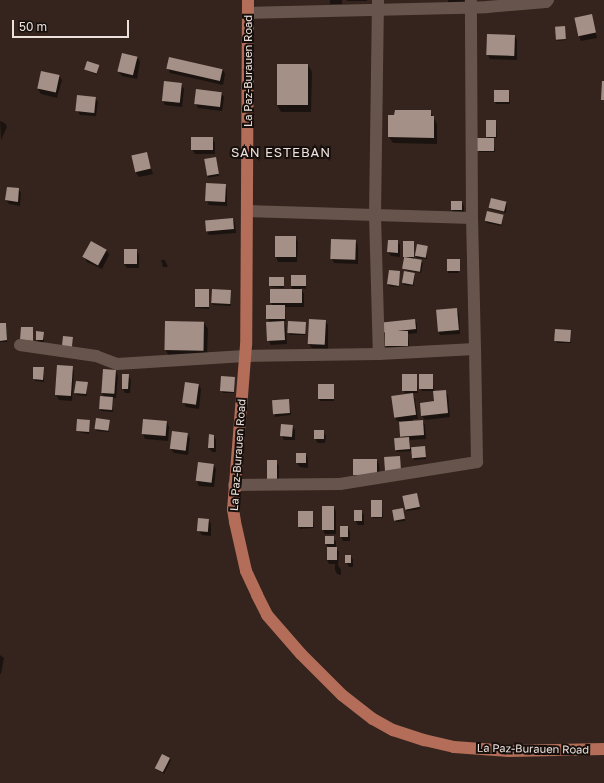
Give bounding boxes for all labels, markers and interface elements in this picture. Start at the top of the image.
scale bar [14,12,131,38]
street label: La Paz-Burauen Road [241,15,255,127]
text: 50 m [19,19,47,34]
district label: SAN ESTEBAN [231,144,331,160]
street label: La Paz-Burauen Road [228,399,248,511]
street label: La Paz-Burauen Road [477,741,589,757]

